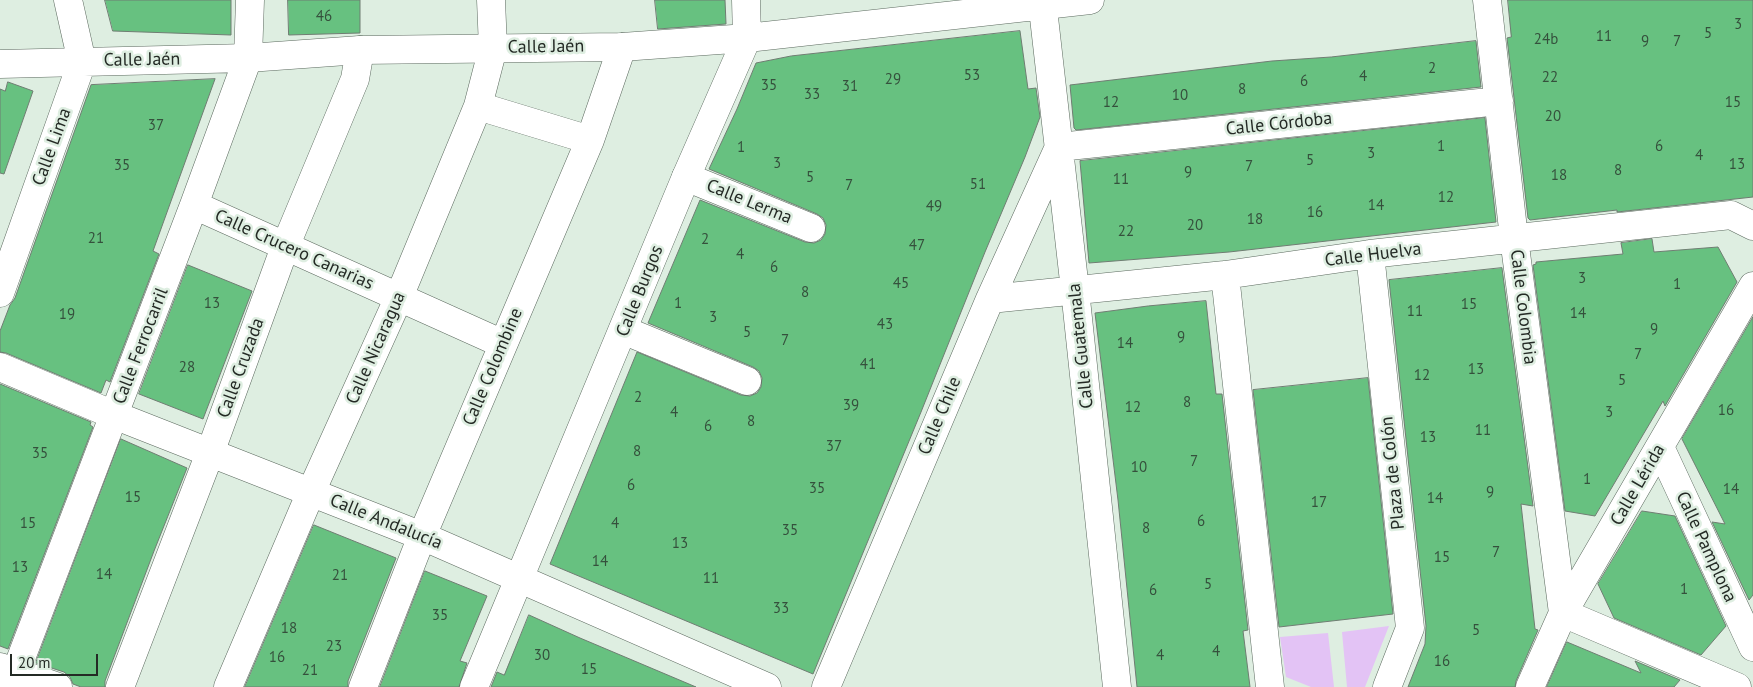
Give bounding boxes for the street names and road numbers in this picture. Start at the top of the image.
street label: Calle Jaén [508,36,584,58]
street label: Calle Jaén [104,49,180,71]
street label: Calle Lima [28,105,76,189]
street label: Calle Córdoba [1225,108,1333,140]
street label: Calle Lerma [703,175,795,229]
street label: Calle Crucero Canarias [211,205,377,295]
street label: Calle Huelva [1323,238,1423,272]
street label: Calle Burgos [612,242,668,340]
street label: Calle Colombia [1505,248,1541,366]
street label: Calle Guatemala [1064,282,1098,410]
street label: Calle Ferrocarril [109,285,173,407]
street label: Calle Nicaragua [342,288,410,408]
street label: Calle Colombine [458,305,528,429]
street label: Calle Cruzada [213,315,269,421]
street label: Calle Chile [914,374,966,458]
street label: Plaza de Colón [1376,415,1410,531]
street label: Calle Lérida [1606,440,1670,530]
street label: Calle Pamplona [1671,488,1741,606]
street label: Calle Andalucía [327,490,445,554]

